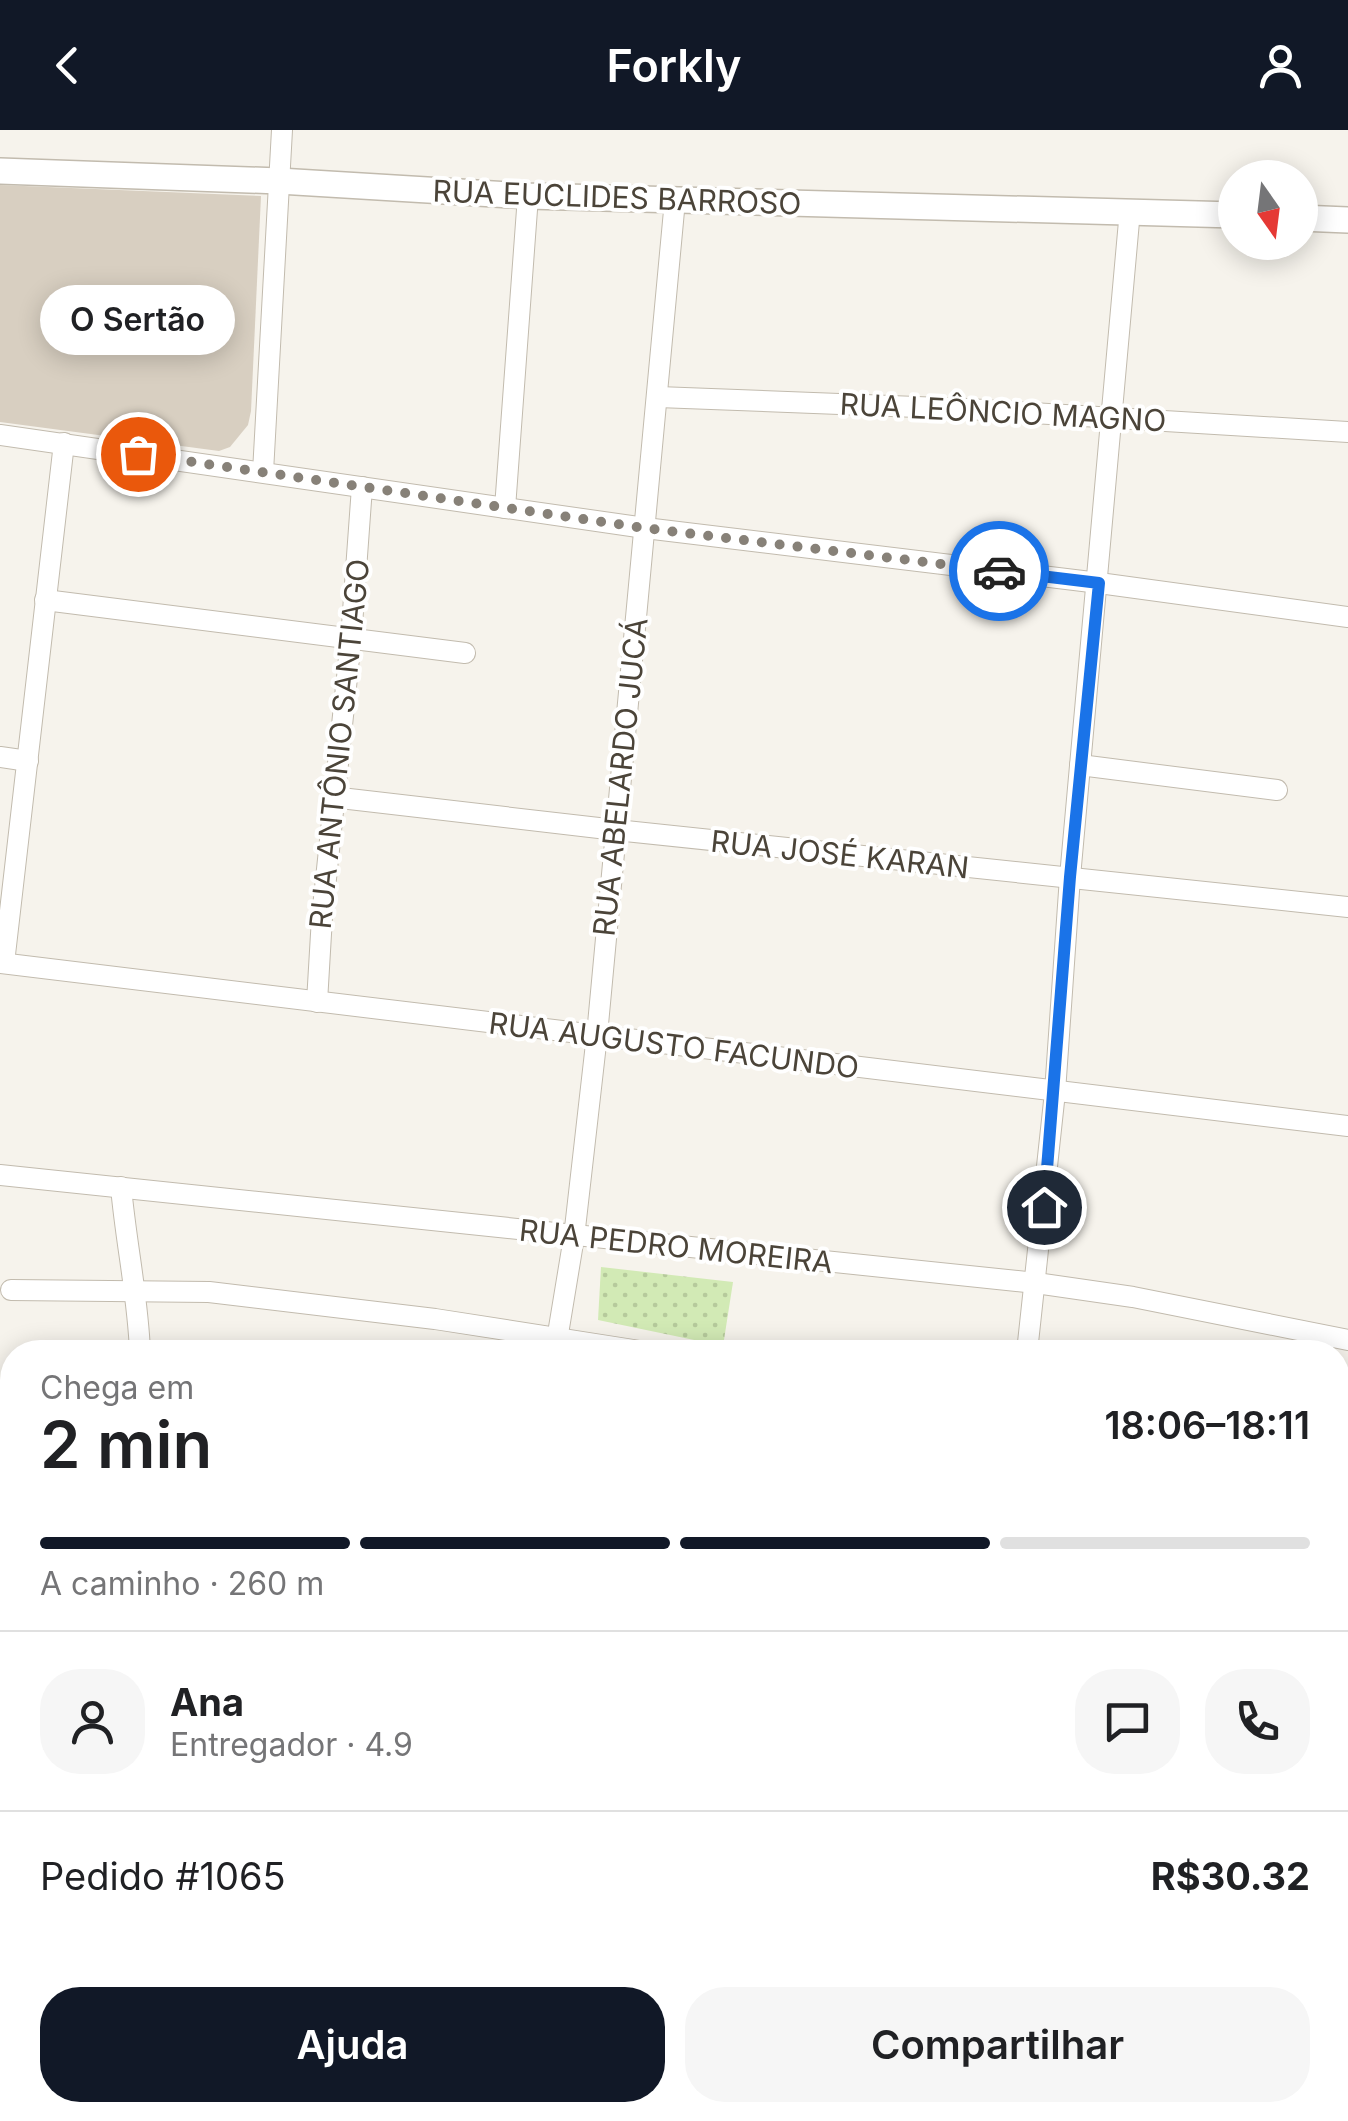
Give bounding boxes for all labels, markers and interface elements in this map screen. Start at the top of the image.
icon: back [40,38,95,93]
text: Forkly [606,38,742,93]
icon: person [1253,38,1308,93]
north arrow [1218,160,1318,260]
map controls [1218,160,1318,260]
street label: RUA EUCLIDES BARROSO [432,173,802,221]
callout: O Sertão [41,284,236,354]
text: O Sertão [70,300,205,339]
street label: RUA LEÔNCIO MAGNO [839,385,1167,439]
pin [96,412,181,497]
icon: bag [111,427,166,482]
courier [949,521,1049,621]
icon: car [972,544,1027,599]
street label: RUA ANTÔNIO SANTIAGO [302,557,376,931]
street label: RUA ABELARDO JUCÁ [585,616,655,938]
street label: RUA JOSÉ KARAN [709,823,971,885]
street label: RUA AUGUSTO FACUNDO [487,1004,861,1086]
pin [1002,1165,1087,1250]
icon: home [1017,1180,1072,1235]
street label: RUA PEDRO MOREIRA [517,1212,835,1280]
text: Chega em [40,1368,194,1407]
text: 18:06–18:11 [1104,1402,1310,1448]
text: 2 min [40,1405,212,1484]
text: A caminho · 260 m [40,1564,324,1603]
button: person [40,1669,145,1774]
button: chat [1075,1669,1180,1774]
button: phone [1205,1669,1310,1774]
text: Ana [170,1679,244,1725]
text: Entregador · 4.9 [170,1725,413,1764]
text: Pedido #1065 [40,1853,286,1899]
text: R$30.32 [1151,1853,1310,1899]
button: Ajuda [40,1987,665,2102]
button: Compartilhar [685,1987,1310,2102]

